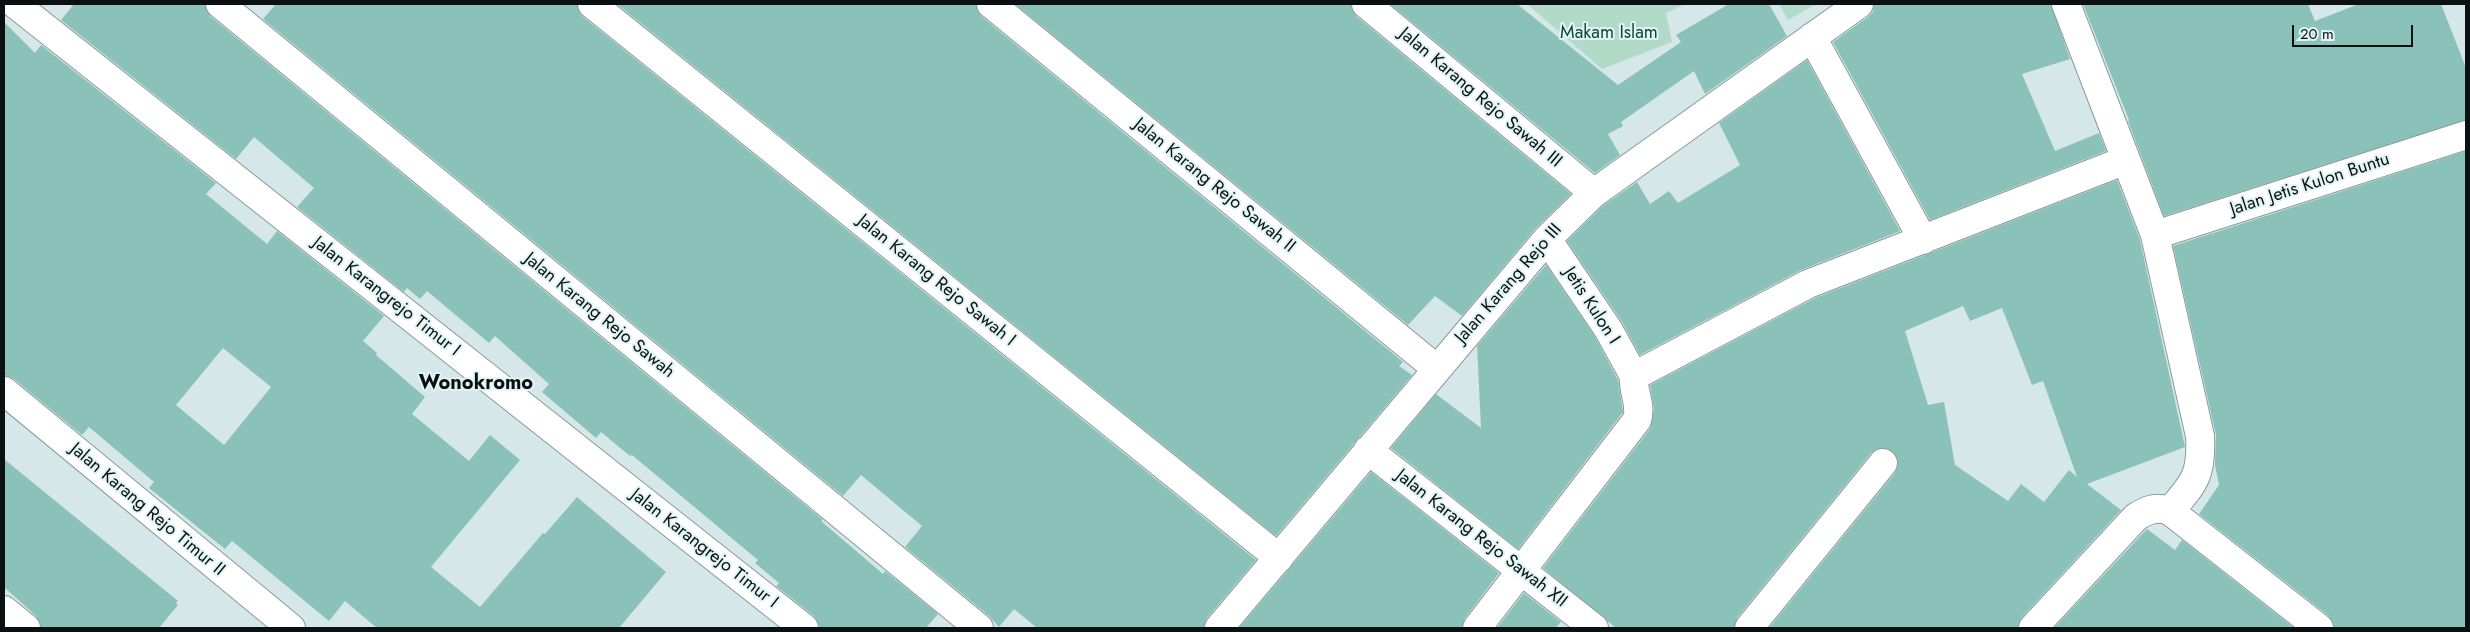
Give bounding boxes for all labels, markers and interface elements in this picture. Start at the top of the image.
scale bar [2295,15,2416,47]
park label: Makam Islam [1560,23,1658,45]
text: 20 m [2300,23,2334,45]
street label: Jalan Karang Rejo Sawah III [1394,24,1566,172]
street label: Jalan Karang Rejo Sawah II [1129,114,1299,258]
street label: Jalan Jetis Kulon Buntu [2227,149,2393,221]
street label: Jalan Karang Rejo Sawah I [853,211,1019,351]
street label: Jalan Karang Rejo III [1451,220,1567,348]
street label: Jalan Karangrejo Timur I [308,233,464,361]
street label: Jalan Karang Rejo Sawah [519,249,679,383]
street label: Jetis Kulon I [1558,263,1624,349]
district label: Wonokromo [419,372,533,396]
street label: Jalan Karang Rejo Timur II [65,439,229,581]
street label: Jalan Karang Rejo Sawah XII [1391,465,1571,613]
street label: Jalan Karangrejo Timur I [626,485,782,613]

